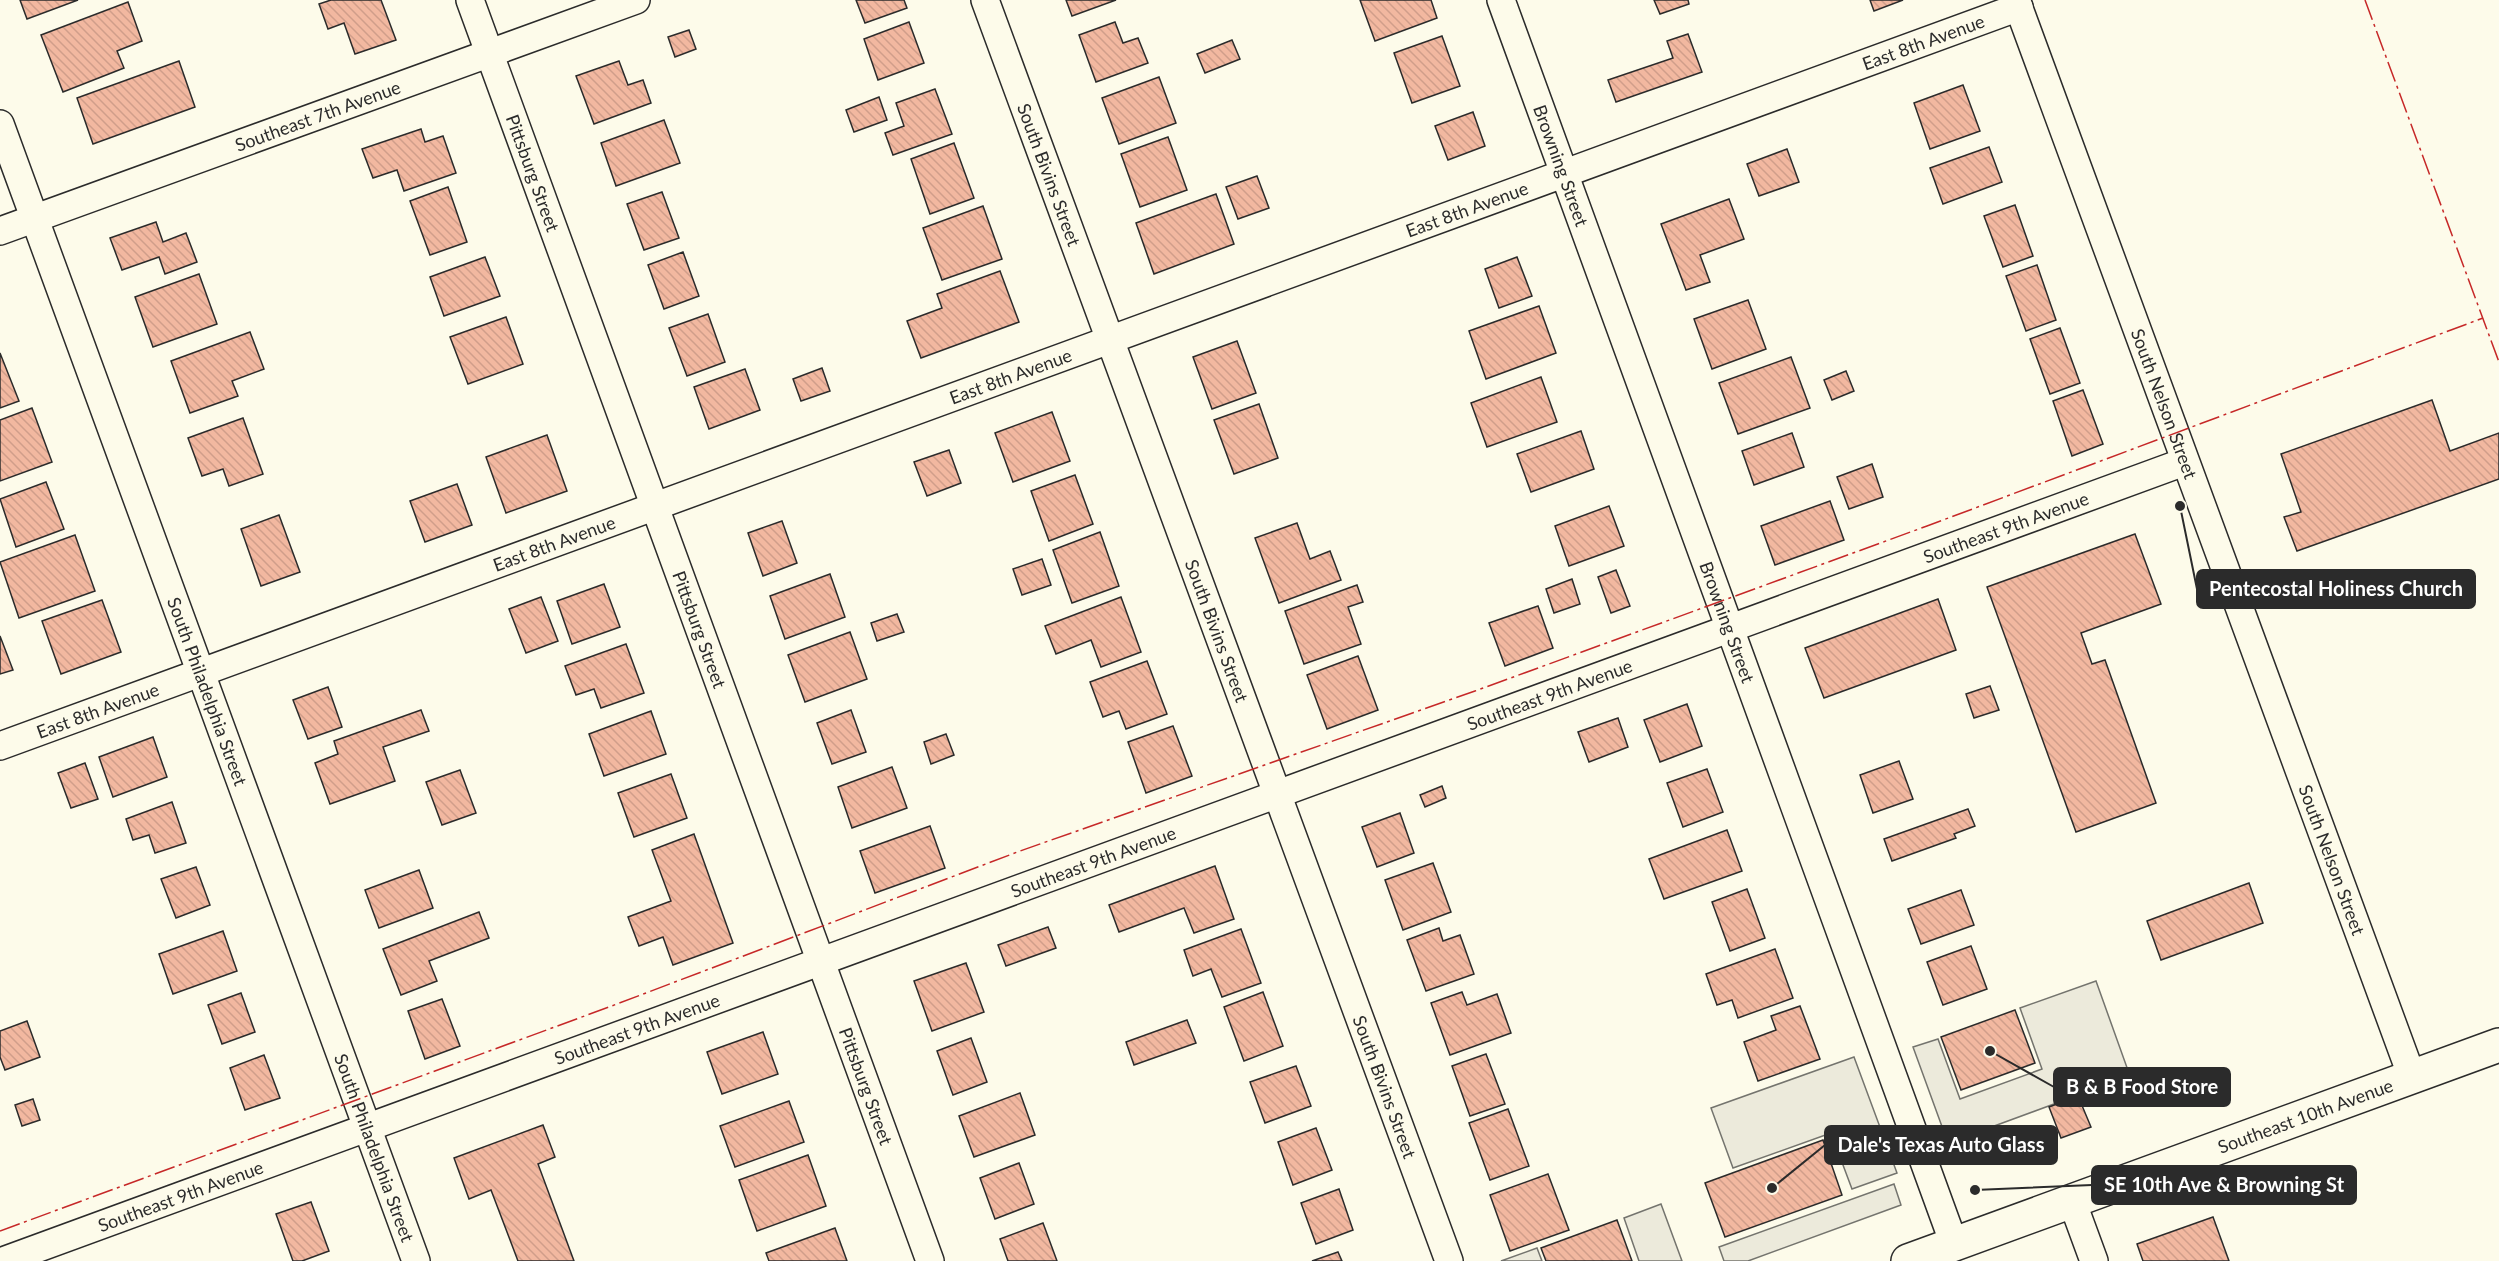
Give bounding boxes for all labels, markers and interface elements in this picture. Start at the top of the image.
street label: East 8th Avenue [1859,10,1987,75]
street label: Southeast 7th Avenue [232,75,403,156]
street label: South Bivins Street [1013,100,1086,249]
street label: Browning Street [1529,102,1594,230]
street label: Pittsburg Street [502,111,565,235]
street label: East 8th Avenue [1403,177,1531,242]
street label: South Nelson Street [2127,325,2202,482]
street label: East 8th Avenue [946,344,1075,409]
street label: Southeast 9th Avenue [1920,487,2092,568]
street label: East 8th Avenue [490,511,618,576]
street label: South Bivins Street [1181,556,1254,706]
street label: Browning Street [1695,558,1760,686]
street label: Pittsburg Street [668,568,731,692]
callout: Pentecostal Holiness Church [2197,570,2475,608]
text: Pentecostal Holiness Church [2209,576,2463,600]
street label: South Philadelphia Street [163,594,252,789]
street label: Southeast 9th Avenue [1464,654,1635,735]
street label: East 8th Avenue [33,678,162,743]
street label: South Nelson Street [2294,782,2370,938]
street label: Southeast 9th Avenue [1007,821,1179,902]
street label: Southeast 9th Avenue [551,988,722,1069]
street label: South Bivins Street [1349,1012,1421,1162]
street label: Pittsburg Street [835,1024,898,1148]
street label: South Philadelphia Street [330,1051,419,1245]
callout: B & B Food Store [2054,1068,2230,1106]
text: B & B Food Store [2066,1074,2218,1098]
street label: Southeast 10th Avenue [2215,1074,2396,1158]
callout: Dale's Texas Auto Glass [1825,1126,2057,1164]
text: Dale's Texas Auto Glass [1838,1132,2045,1156]
street label: Southeast 9th Avenue [95,1156,266,1236]
callout: SE 10th Ave & Browning St [2092,1166,2356,1204]
text: SE 10th Ave & Browning St [2104,1172,2345,1196]

